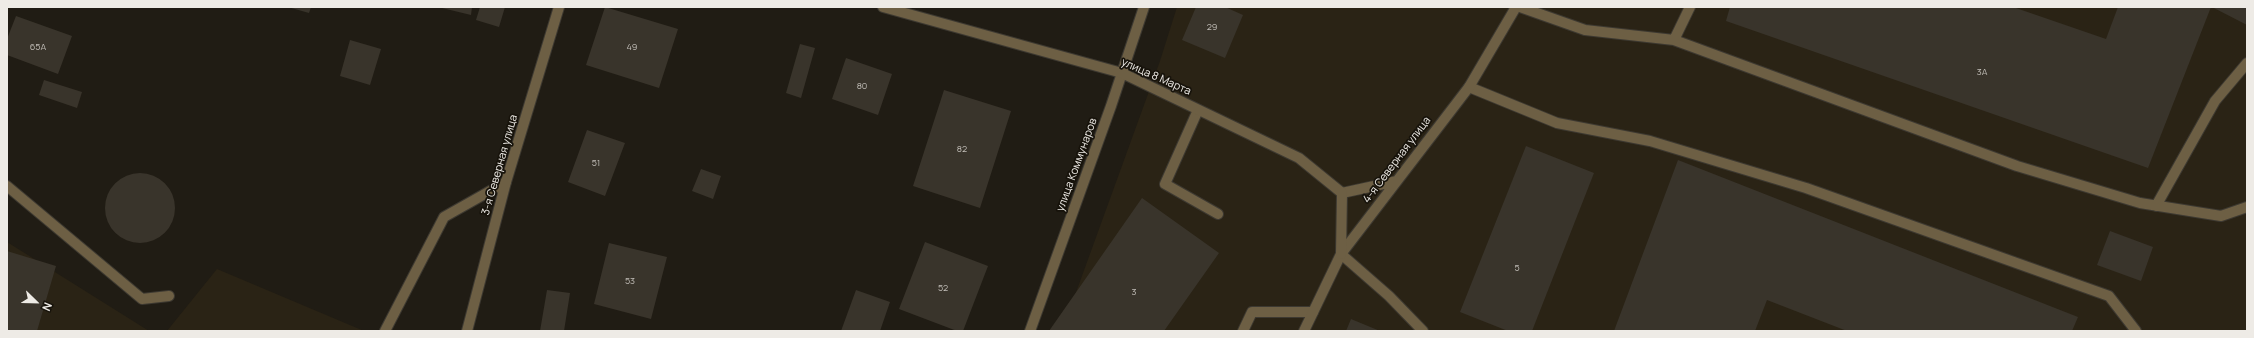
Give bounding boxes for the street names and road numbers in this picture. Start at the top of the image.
street label: улица 8 Марта [1119,56,1193,98]
street label: 3-я Северная улица [479,113,521,217]
street label: 4-я Северная улица [1360,114,1434,206]
street label: улица Коммунаров [1054,117,1100,213]

